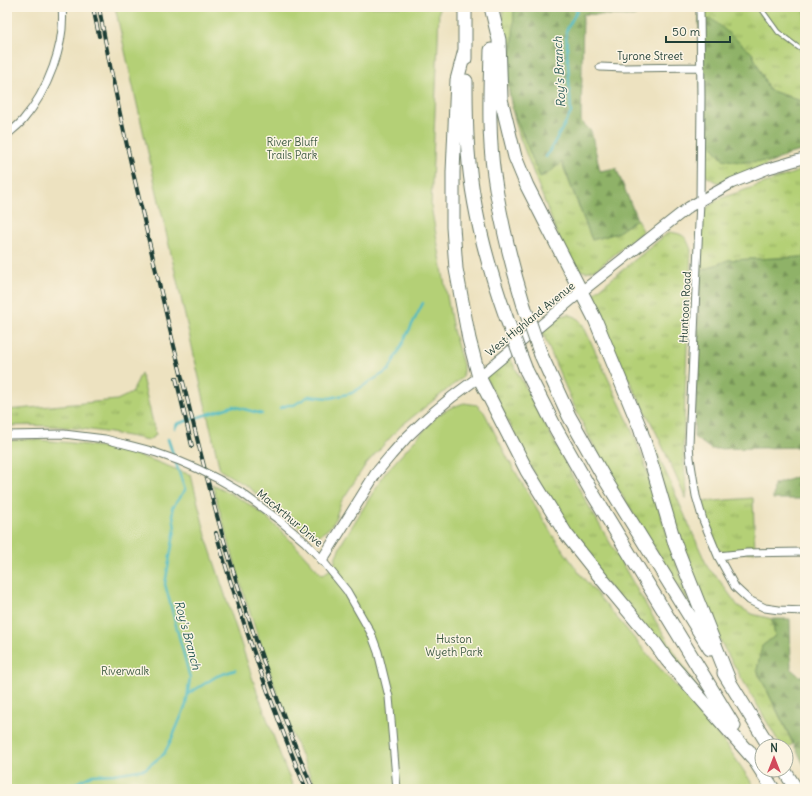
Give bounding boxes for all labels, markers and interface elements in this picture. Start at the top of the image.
scale bar [666,18,730,44]
text: 50 m [672,24,701,39]
water label: Roy's Branch [550,35,568,108]
street label: Tyrone Street [617,49,683,63]
park label: River Bluff Trails Park [266,135,318,162]
street label: Huntoon Road [676,270,694,343]
street label: West Highland Avenue [483,279,577,359]
street label: MacArthur Drive [254,486,326,550]
water label: Roy's Branch [172,599,205,672]
park label: Huston Wyeth Park [425,632,483,659]
park label: Riverwalk [101,664,149,678]
north arrow [754,738,794,778]
text: N [770,741,778,755]

